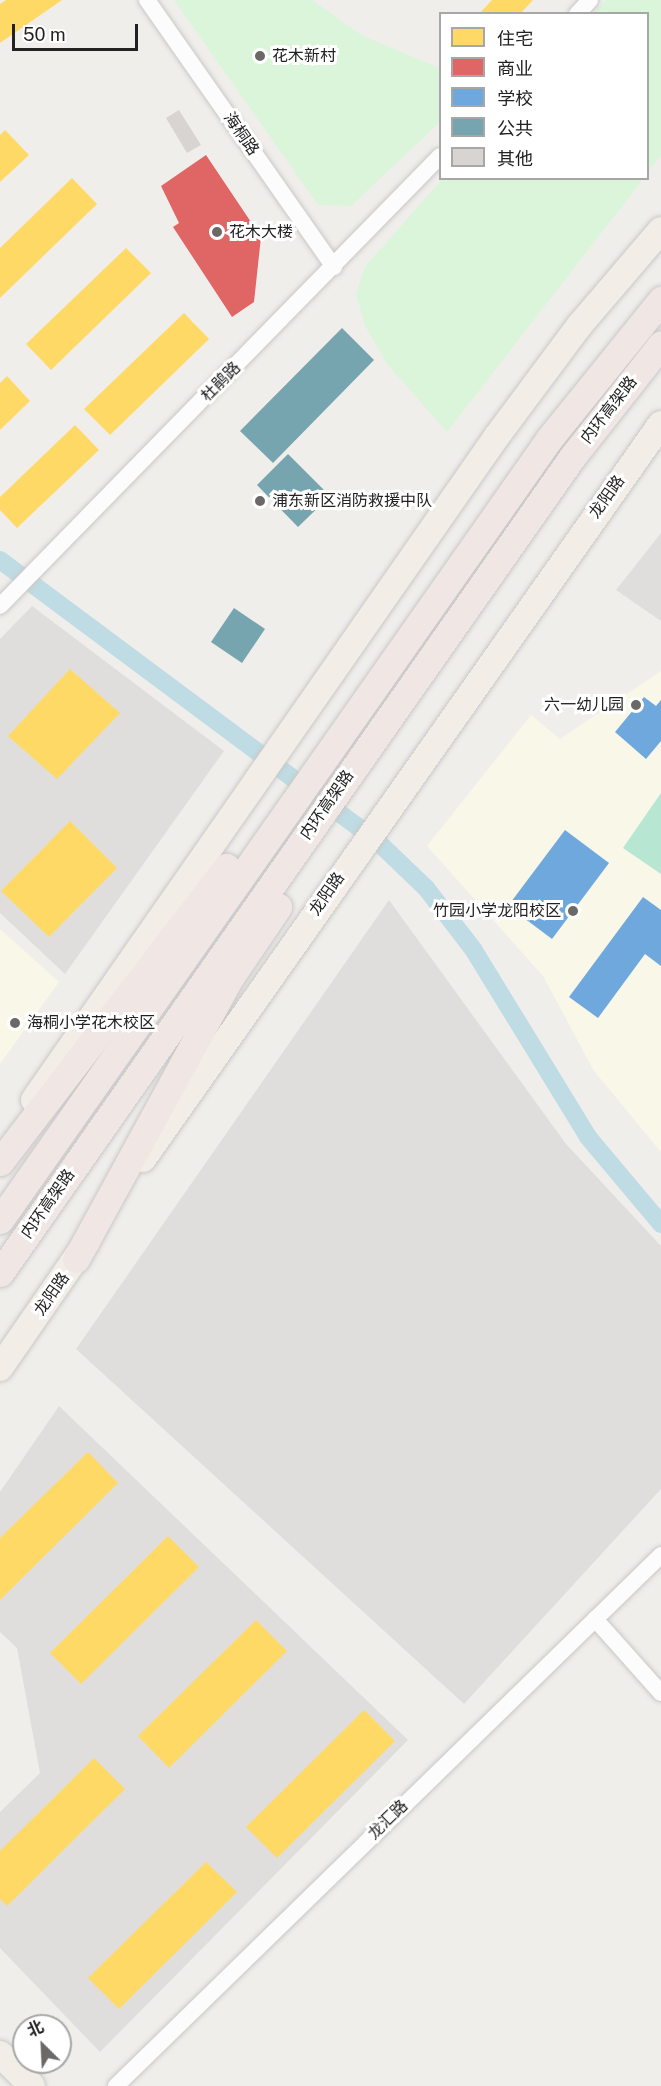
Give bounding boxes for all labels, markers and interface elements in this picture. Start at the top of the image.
scale bar [15,12,141,50]
legend [439,12,649,180]
text: 50 m [23,24,66,45]
text: 住宅 [497,28,533,49]
place label: 花木新村 [272,46,336,66]
marker: 花木新村 [253,49,267,63]
text: 商业 [497,58,533,79]
text: 学校 [497,88,533,109]
street label: 海桐路 [219,109,263,159]
text: 公共 [497,118,533,139]
text: 其他 [497,148,533,169]
place label: 花木大楼 [229,222,293,242]
marker: 花木大楼 [210,225,224,239]
street label: 杜鹃路 [197,358,245,406]
street label: 内环高架路 [577,373,641,447]
street label: 龙阳路 [585,472,629,522]
place label: 浦东新区消防救援中队 [272,491,432,511]
marker: 浦东新区消防救援中队 [253,494,267,508]
place label: 六一幼儿园 [544,695,624,715]
marker: 六一幼儿园 [629,698,643,712]
street label: 内环高架路 [296,767,358,843]
street label: 龙阳路 [305,869,349,919]
place label: 竹园小学龙阳校区 [433,901,561,921]
marker: 竹园小学龙阳校区 [566,904,580,918]
place label: 海桐小学花木校区 [27,1013,155,1033]
marker: 海桐小学花木校区 [8,1016,22,1030]
street label: 内环高架路 [17,1166,79,1242]
street label: 龙阳路 [30,1269,74,1319]
street label: 龙汇路 [364,1796,412,1844]
north arrow [12,2014,72,2074]
text: 北 [24,2017,46,2041]

